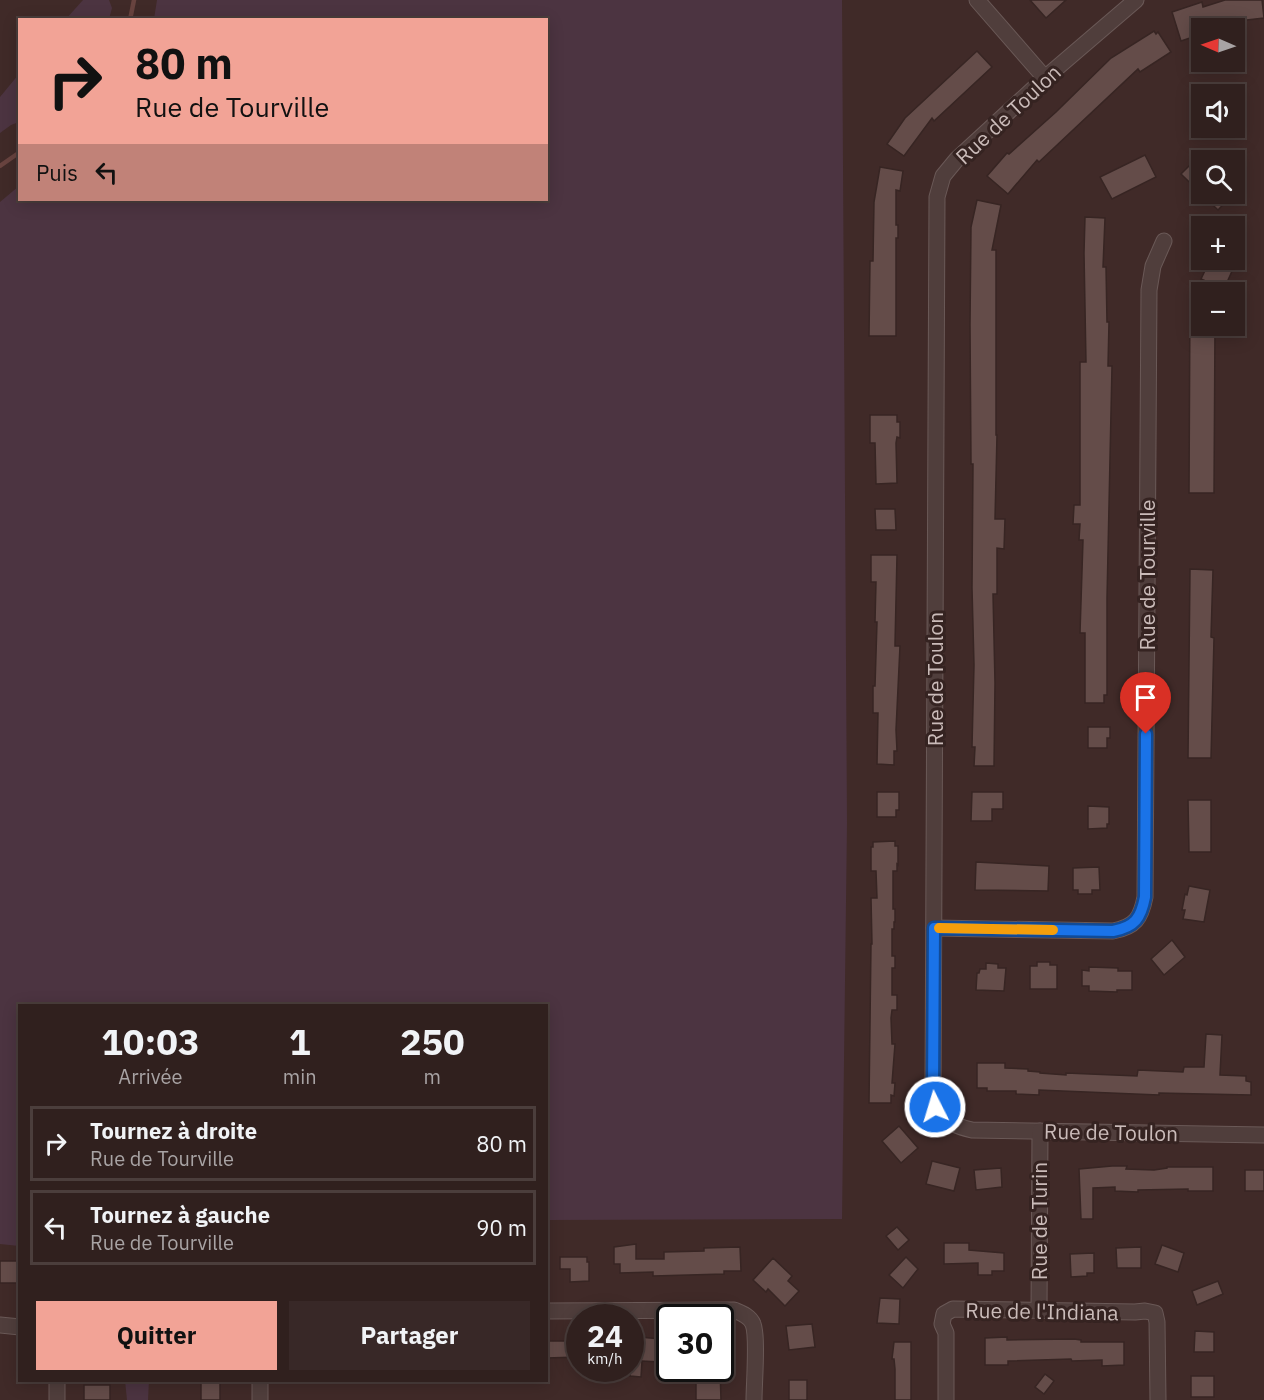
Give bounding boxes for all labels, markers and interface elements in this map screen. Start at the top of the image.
north arrow [1191,18,1245,72]
map controls [1191,18,1245,336]
text: 80 m [135,36,233,91]
icon: right [36,42,114,120]
street label: Rue de Toulon [949,58,1067,170]
button: sound [1191,84,1245,138]
text: Rue de Tourville [135,89,329,124]
button: search [1191,150,1245,204]
icon: left [90,156,123,189]
text: Puis [36,158,78,187]
button: + [1191,216,1245,270]
button: − [1191,282,1245,336]
street label: Rue de Tourville [1133,499,1161,651]
street label: Rue de Toulon [921,612,949,746]
pin [1120,672,1171,734]
icon: arrive [1129,681,1162,714]
text: 10:03 [101,1018,200,1065]
text: 1 [289,1018,311,1065]
text: 250 [400,1018,465,1065]
text: Arrivée [118,1063,182,1090]
text: min [283,1063,317,1090]
text: m [424,1063,441,1090]
position arrow [903,1075,967,1139]
text: Tournez à droite [90,1116,257,1145]
street label: Rue de Toulon [1044,1117,1178,1147]
icon: right [39,1127,72,1160]
text: 80 m [476,1129,527,1158]
text: Rue de Tourville [90,1145,234,1172]
street label: Rue de Turin [1025,1162,1053,1280]
text: Tournez à gauche [90,1200,270,1229]
icon: left [39,1211,72,1244]
text: 90 m [476,1213,527,1242]
text: Rue de Tourville [90,1229,234,1256]
street label: Rue de l'Indiana [965,1296,1119,1326]
button: Quitter [36,1301,277,1370]
button: Partager [289,1301,530,1370]
speed limit sign: 30 [656,1304,734,1382]
text: 24 [587,1316,623,1355]
text: km/h [587,1349,623,1368]

